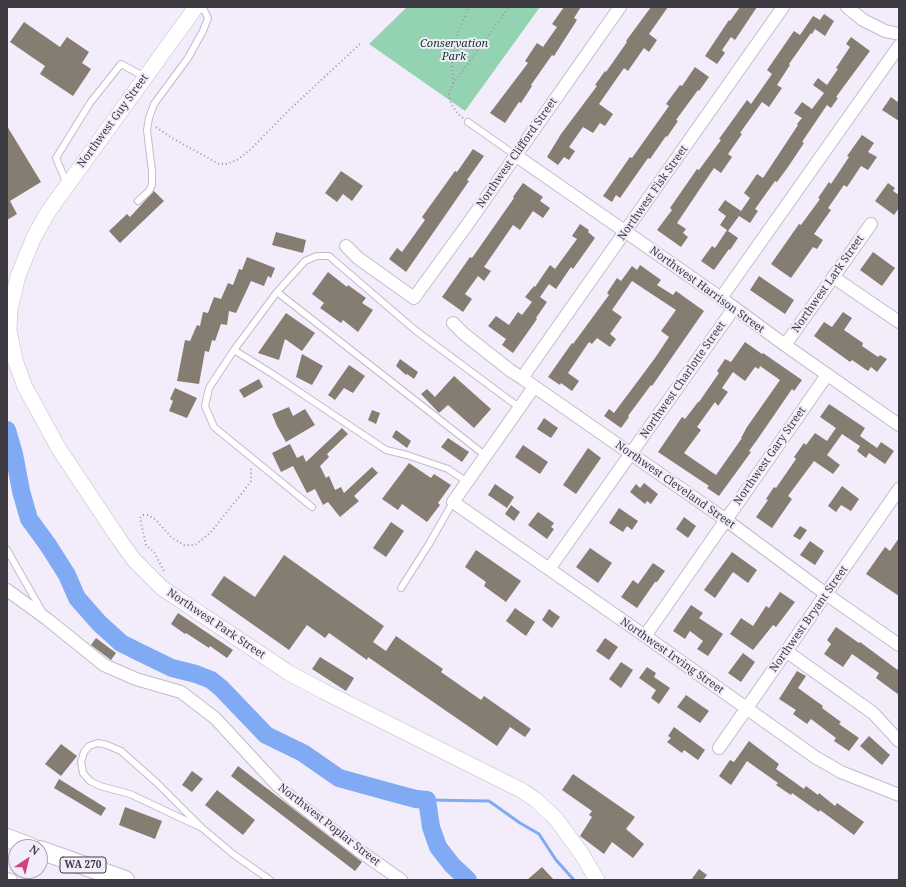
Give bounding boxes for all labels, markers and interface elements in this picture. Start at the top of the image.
park label: Conservation Park [420,37,488,63]
street label: Northwest Guy Street [75,72,151,170]
street label: Northwest Clifford Street [474,96,560,210]
street label: Northwest Fisk Street [615,143,691,243]
street label: Northwest Lark Street [789,233,867,335]
street label: Northwest Harrison Street [647,244,767,336]
street label: Northwest Charlotte Street [637,319,729,441]
street label: Northwest Gary Street [731,404,809,508]
street label: Northwest Cleveland Street [613,439,737,531]
street label: Northwest Bryant Street [767,563,851,675]
street label: Northwest Park Street [164,586,268,662]
street label: Northwest Irving Street [618,615,726,697]
street label: Northwest Poplar Street [275,781,383,869]
north arrow [8,839,48,879]
text: N [27,841,42,858]
road number: WA 270 [60,857,106,873]

